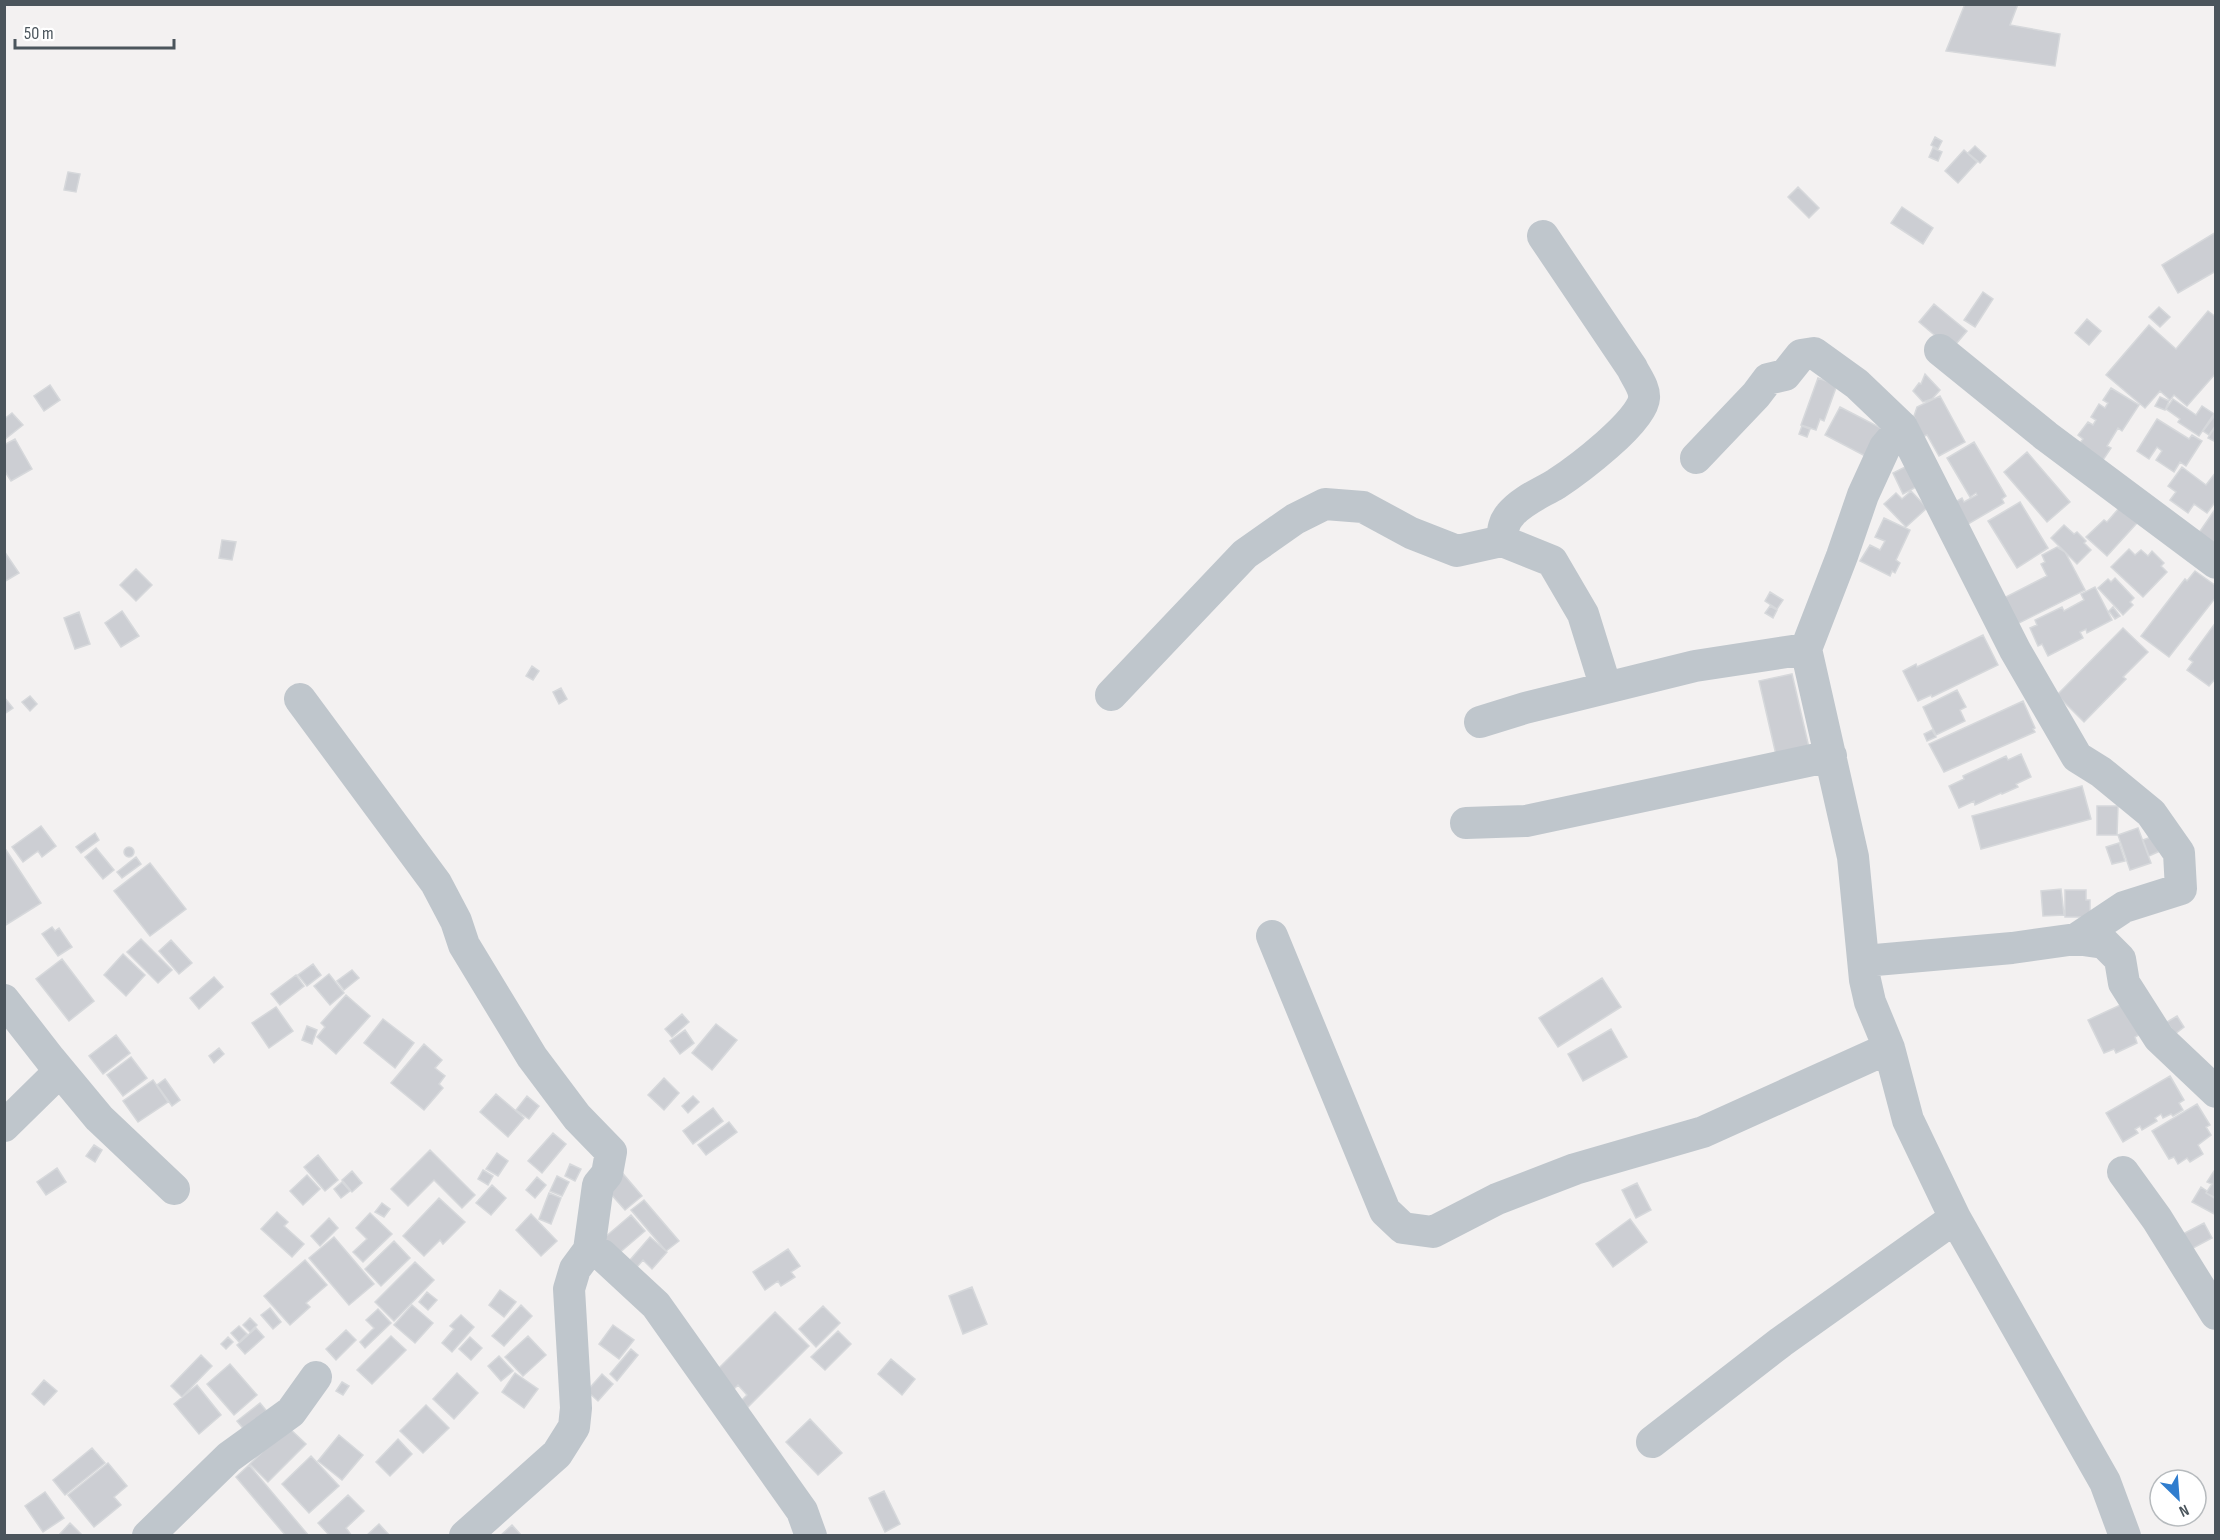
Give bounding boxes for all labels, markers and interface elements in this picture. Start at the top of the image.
scale bar [15,12,174,50]
text: 50 m [24,23,54,44]
north arrow [2148,1468,2208,1528]
text: N [2176,1500,2192,1521]

